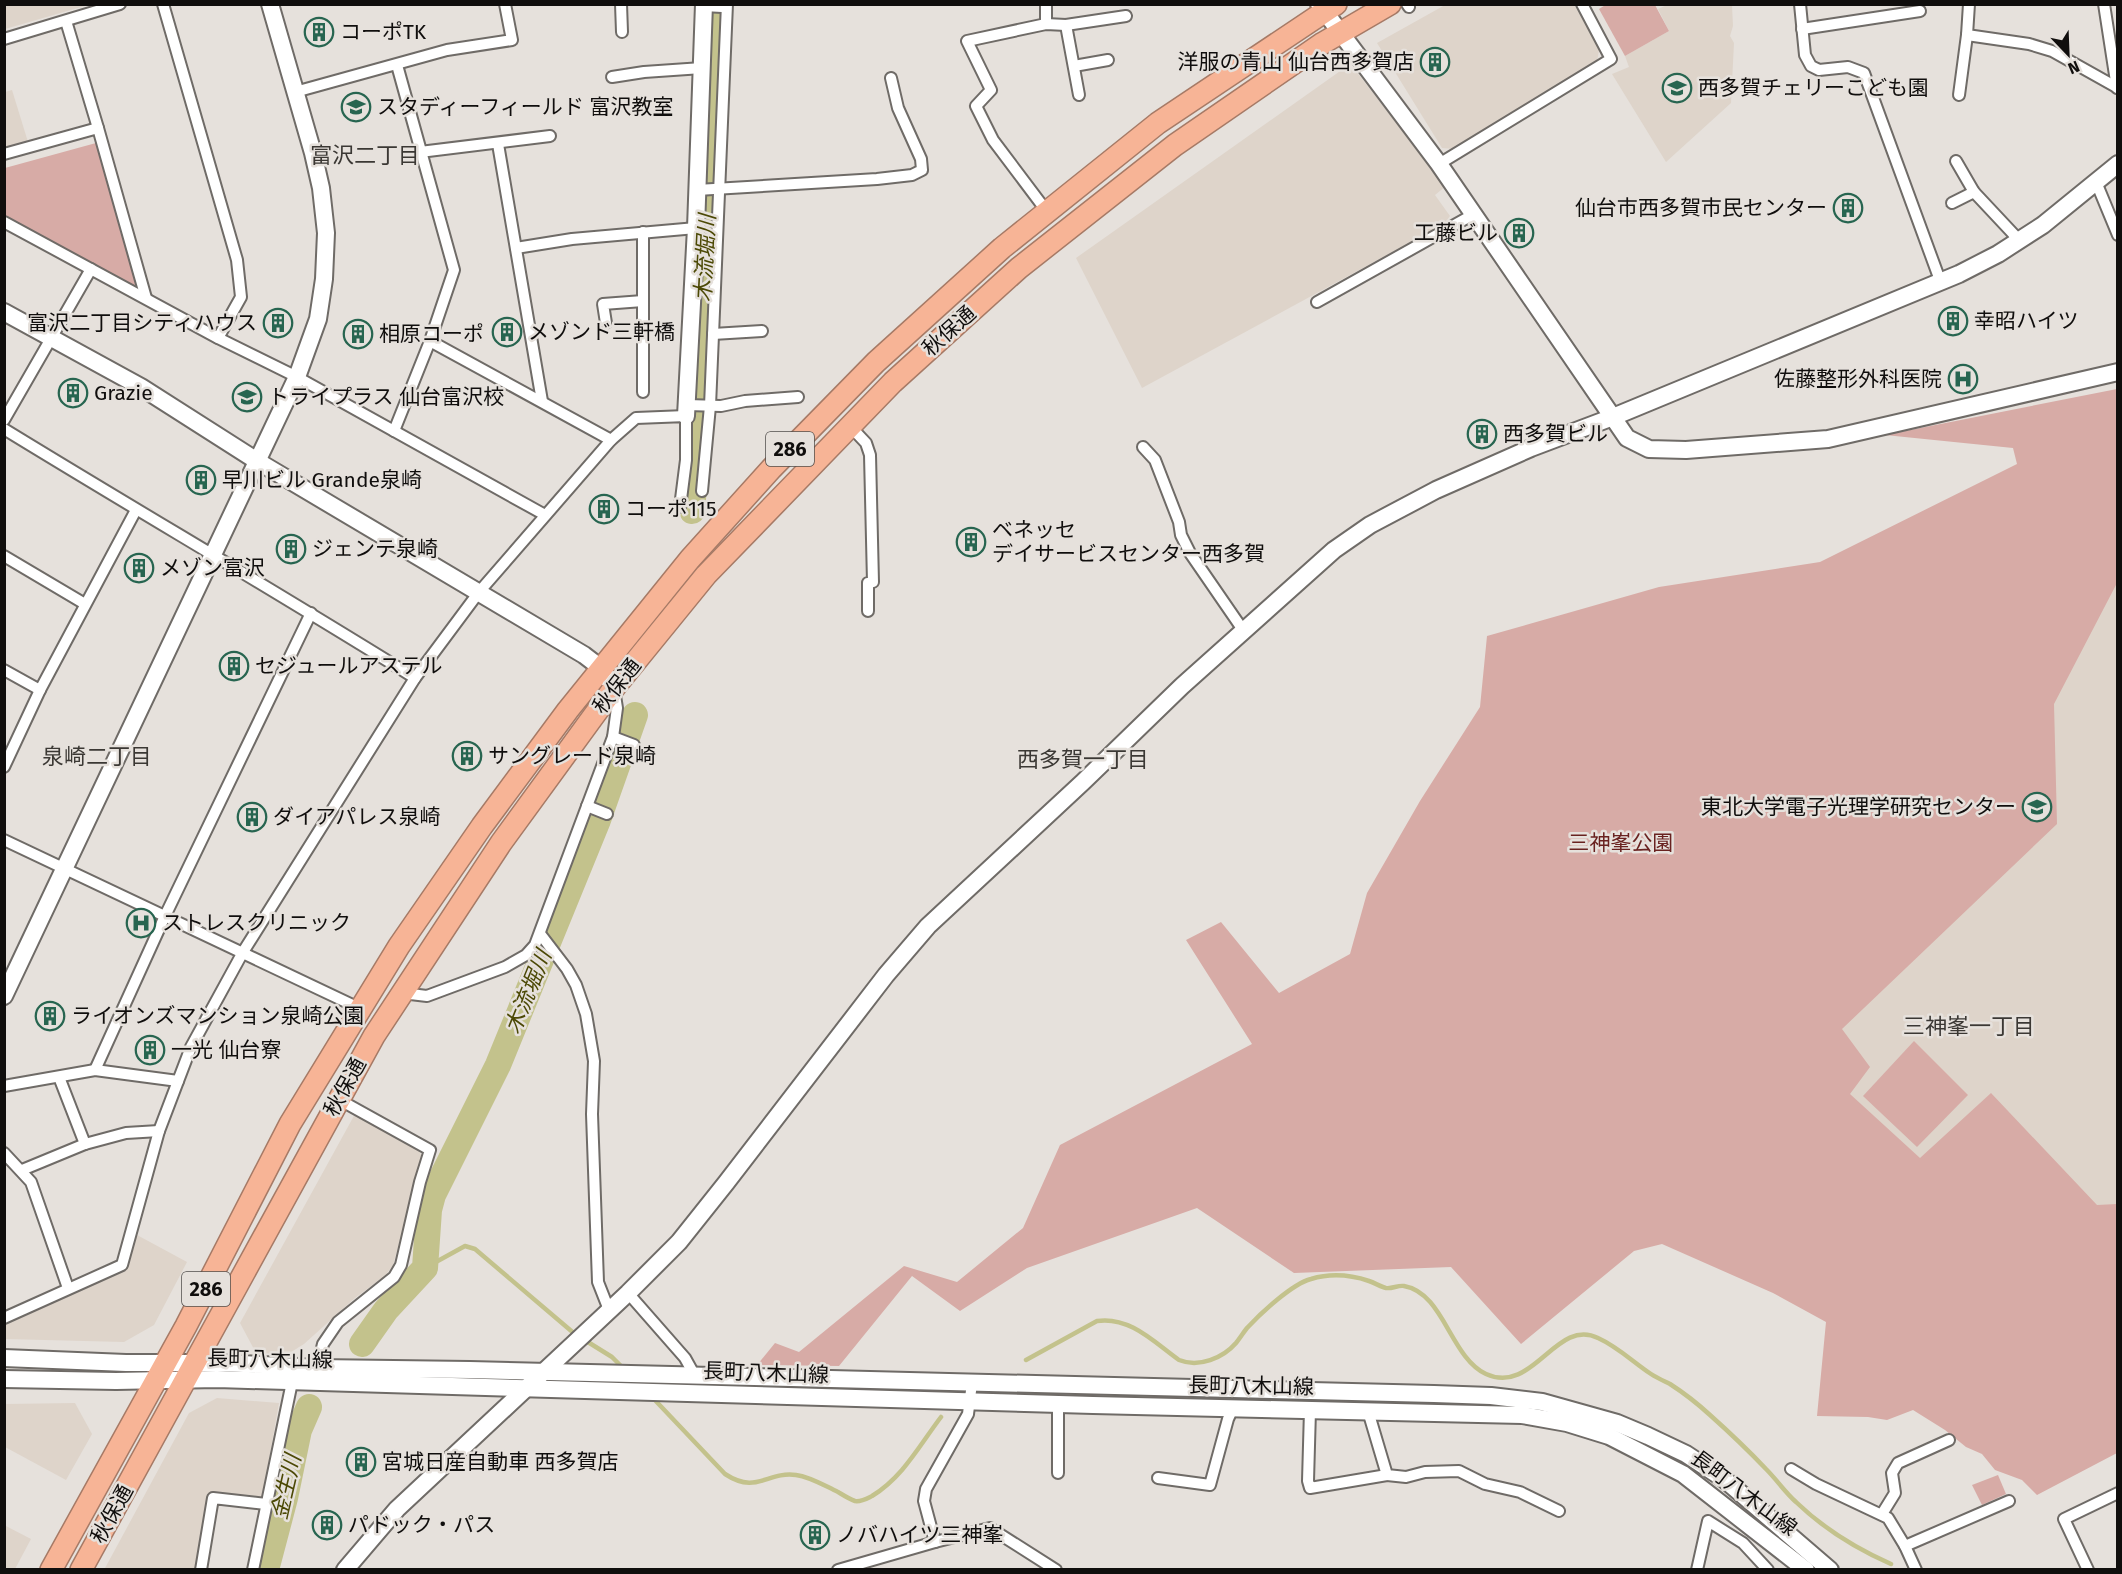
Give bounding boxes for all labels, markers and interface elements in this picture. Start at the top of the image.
building icon: コーポTK [303,16,335,48]
place label: コーポTK [340,19,427,45]
north arrow [2038,24,2098,84]
building icon: 洋服の青山 仙台西多賀店 [1419,46,1451,78]
place label: 洋服の青山 仙台西多賀店 [1177,49,1414,75]
text: N [2065,57,2082,78]
school or university icon: 西多賀チェリーこども園 [1661,72,1693,104]
place label: 西多賀チェリーこども園 [1698,75,1929,101]
school or university icon: スタディーフィールド 富沢教室 [340,91,372,123]
place label: スタディーフィールド 富沢教室 [377,94,673,120]
district label: 富沢二丁目 [310,142,420,169]
building icon: 仙台市西多賀市民センター [1832,192,1864,224]
place label: 仙台市西多賀市民センター [1575,195,1827,221]
water label: 木流堀川 [689,211,721,303]
building icon: 工藤ビル [1503,217,1535,249]
place label: 工藤ビル [1414,220,1498,246]
street label: 秋保通 [917,300,981,362]
building icon: 幸昭ハイツ [1937,305,1969,337]
building icon: 富沢二丁目シティハウス [262,307,294,339]
place label: 幸昭ハイツ [1974,308,2079,334]
place label: 富沢二丁目シティハウス [27,310,257,336]
building icon: メゾンド三軒橋 [491,316,523,348]
building icon: 相原コーポ [342,318,374,350]
place label: メゾンド三軒橋 [528,319,675,345]
place label: 相原コーポ [379,321,484,347]
hospital icon: 佐藤整形外科医院 [1947,363,1979,395]
place label: 佐藤整形外科医院 [1774,366,1942,392]
building icon: Grazie [57,377,89,409]
place label: Grazie [94,380,153,406]
school or university icon: トライプラス 仙台富沢校 [231,381,263,413]
place label: トライプラス 仙台富沢校 [268,384,504,410]
building icon: 西多賀ビル [1466,418,1498,450]
place label: 西多賀ビル [1503,421,1608,447]
road number: 286 [766,432,814,466]
building icon: 早川ビル Grande泉崎 [185,464,217,496]
place label: 早川ビル Grande泉崎 [222,467,422,493]
building icon: コーポ115 [588,493,620,525]
place label: コーポ115 [625,496,716,522]
place label: ベネッセ デイサービスセンター西多賀 [992,517,1265,567]
building icon: ベネッセ デイサービスセンター西多賀 [955,526,987,558]
building icon: ジェンテ泉崎 [275,533,307,565]
place label: ジェンテ泉崎 [312,536,438,562]
building icon: メゾン富沢 [123,552,155,584]
place label: メゾン富沢 [160,555,265,581]
building icon: セジュールアステル [218,650,250,682]
place label: セジュールアステル [255,653,443,679]
street label: 秋保通 [587,653,647,719]
building icon: サングレード泉崎 [451,740,483,772]
district label: 泉崎二丁目 [42,743,152,770]
place label: サングレード泉崎 [488,743,656,769]
district label: 西多賀一丁目 [1017,746,1149,773]
school or university icon: 東北大学電子光理学研究センター [2021,791,2053,823]
place label: 東北大学電子光理学研究センター [1701,794,2016,820]
building icon: ダイアパレス泉崎 [236,801,268,833]
place label: ダイアパレス泉崎 [273,804,441,830]
park label: 三神峯公園 [1569,830,1674,856]
hospital icon: ストレスクリニック [125,907,157,939]
place label: ストレスクリニック [162,910,351,936]
water label: 木流堀川 [499,944,558,1038]
building icon: ライオンズマンション泉崎公園 [34,1000,66,1032]
place label: ライオンズマンション泉崎公園 [71,1003,365,1029]
district label: 三神峯一丁目 [1903,1013,2035,1040]
building icon: 一光 仙台寮 [134,1034,166,1066]
place label: 一光 仙台寮 [171,1037,282,1063]
street label: 秋保通 [318,1053,372,1121]
road number: 286 [182,1272,230,1306]
street label: 長町八木山線 [207,1345,333,1373]
street label: 長町八木山線 [703,1358,829,1388]
street label: 長町八木山線 [1188,1372,1314,1400]
street label: 長町八木山線 [1686,1445,1802,1541]
building icon: 宮城日産自動車 西多賀店 [345,1446,377,1478]
place label: 宮城日産自動車 西多賀店 [382,1449,619,1475]
water label: 金生川 [265,1450,307,1522]
street label: 秋保通 [85,1480,139,1548]
building icon: パドック・パス [311,1509,343,1541]
place label: パドック・パス [348,1512,495,1538]
building icon: ノバハイツ三神峯 [799,1519,831,1551]
place label: ノバハイツ三神峯 [836,1522,1004,1548]

